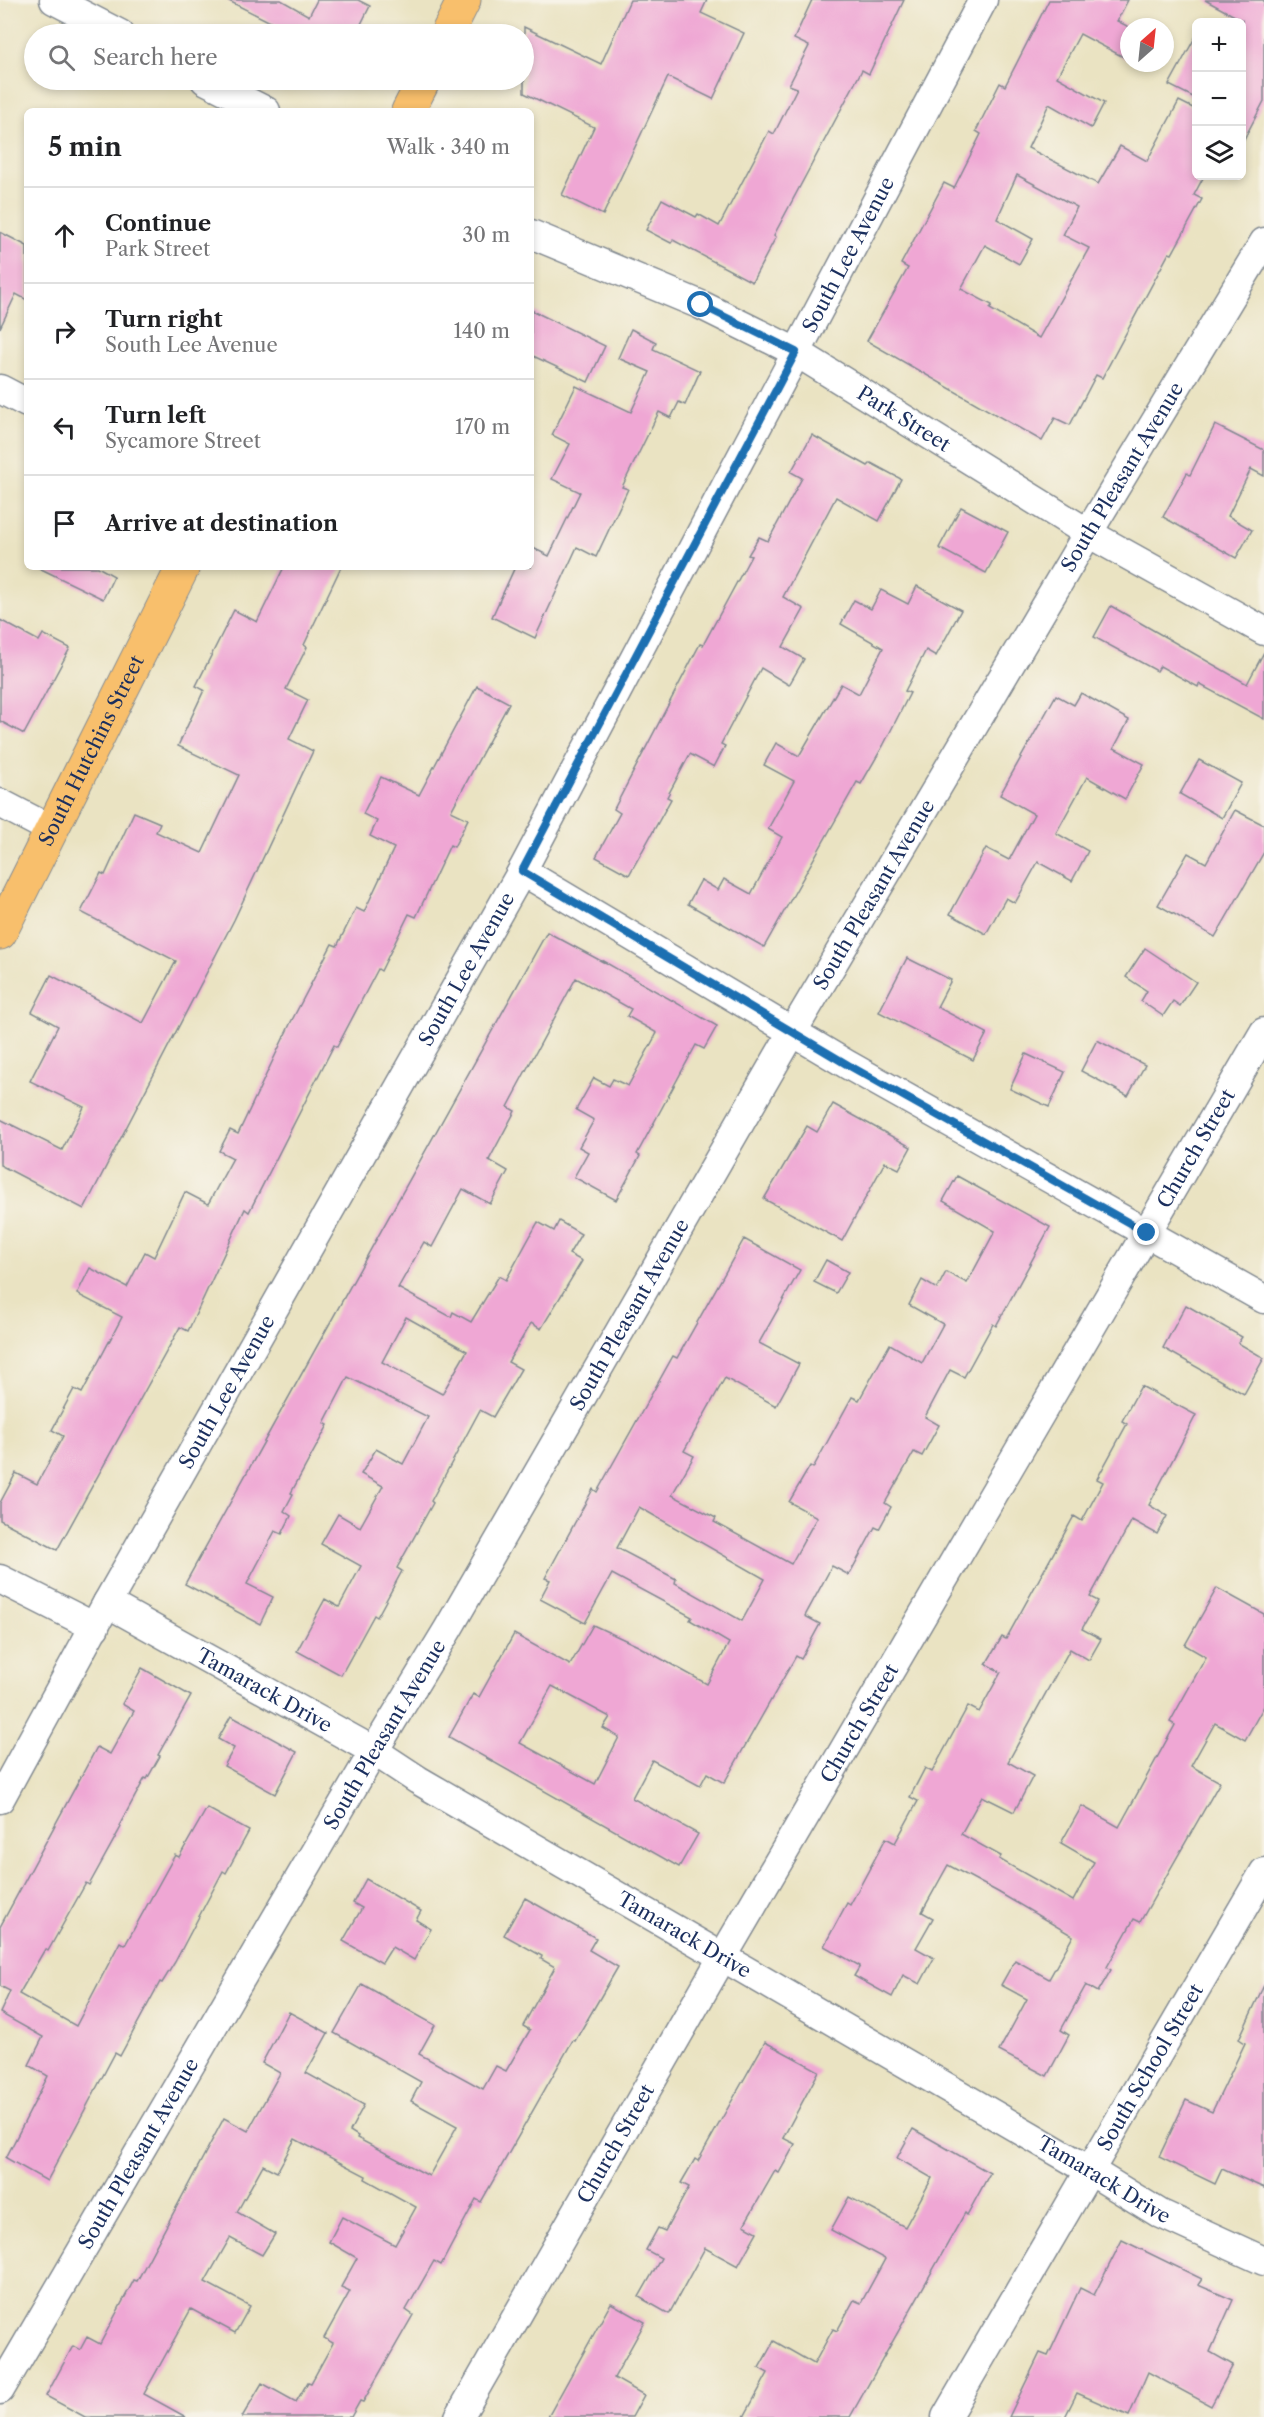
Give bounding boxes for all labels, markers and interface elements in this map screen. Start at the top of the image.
north arrow [1120,18,1174,72]
map controls [1192,18,1246,180]
button: + [1192,18,1246,72]
search box [24,24,534,90]
icon: search [45,41,78,74]
text: Search here [93,44,218,71]
button: − [1192,72,1246,126]
button: layers [1192,126,1246,180]
text: 5 min [48,131,122,163]
text: Walk · 340 m [387,135,510,159]
street label: South Lee Avenue [797,173,899,337]
text: Continue [105,210,211,237]
icon: ahead [48,219,81,252]
text: 30 m [462,223,510,247]
text: Park Street [105,237,210,261]
route start [687,291,713,317]
text: Turn right [105,306,223,333]
icon: right [48,315,81,348]
text: 140 m [453,319,510,343]
text: South Lee Avenue [105,333,278,357]
street label: South Pleasant Avenue [1056,378,1188,576]
street label: Park Street [853,381,955,457]
text: Turn left [105,402,206,429]
icon: left [48,411,81,444]
text: 170 m [455,415,510,439]
text: Sycamore Street [105,429,261,453]
icon: arrive [48,507,81,540]
text: Arrive at destination [105,510,338,537]
street label: South Hutchins Street [33,651,149,850]
street label: South Pleasant Avenue [808,795,939,994]
street label: South Lee Avenue [413,888,519,1050]
street label: Church Street [1152,1085,1240,1212]
street label: South Pleasant Avenue [565,1215,694,1415]
route end [1133,1219,1159,1245]
street label: South Lee Avenue [174,1311,280,1473]
street label: South Pleasant Avenue [319,1635,451,1834]
street label: Tamarack Drive [193,1643,336,1737]
street label: Church Street [815,1660,903,1787]
street label: Tamarack Drive [613,1887,756,1983]
street label: South School Street [1092,1979,1208,2155]
street label: South Pleasant Avenue [73,2054,204,2253]
street label: Church Street [572,2080,659,2208]
street label: Tamarack Drive [1033,2131,1174,2229]

